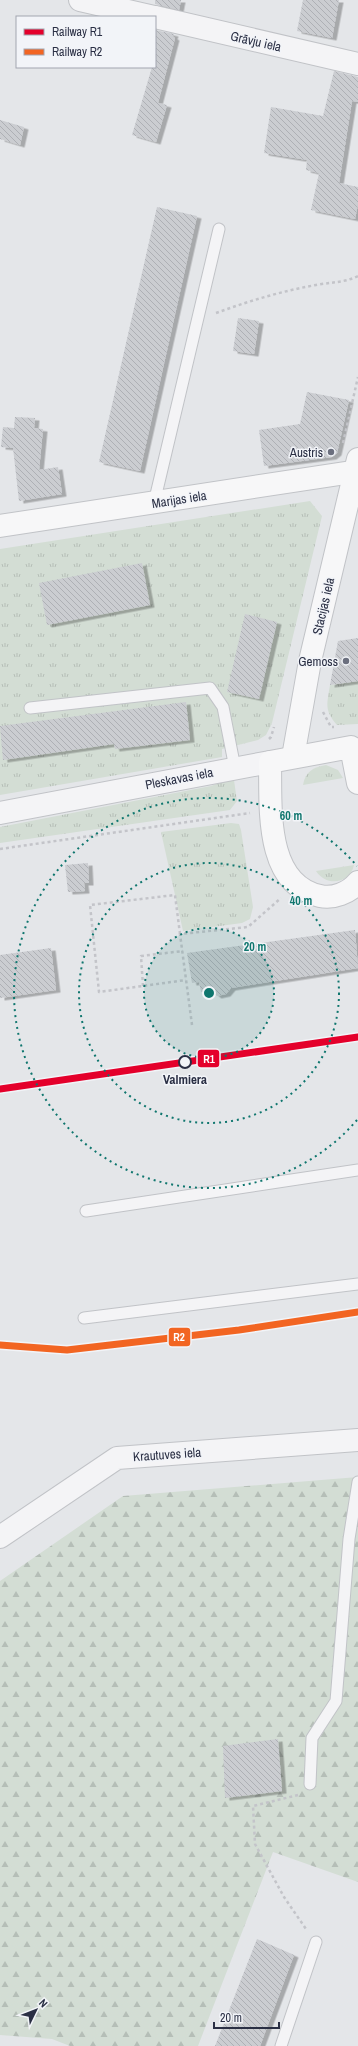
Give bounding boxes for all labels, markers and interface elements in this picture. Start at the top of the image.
legend [16,16,156,68]
text: Railway R1 [52,24,103,40]
street label: Grāvju iela [229,27,283,56]
text: Railway R2 [52,44,102,60]
place label: Austris [289,444,323,461]
marker: Austris [326,447,336,457]
street label: Marijas iela [151,487,208,512]
street label: Stacijas iela [309,576,338,636]
place label: Gemoss [298,653,338,670]
marker: Gemoss [341,656,351,666]
street label: Pleskavas iela [144,764,215,793]
text: 60 m [280,808,302,824]
text: 40 m [290,893,312,909]
text: 20 m [244,939,266,955]
centre of rings [202,986,216,1000]
line badge: R1 [197,1049,220,1068]
text: R1 [203,1052,215,1066]
marker: Valmiera [178,1055,192,1069]
place label: Valmiera [163,1071,207,1088]
line badge: R2 [168,1327,191,1347]
text: R2 [173,1330,185,1344]
street label: Krautuves iela [132,1444,202,1465]
north arrow [16,1990,56,2030]
text: N [36,1996,51,2010]
scale bar [214,2004,279,2030]
text: 20 m [220,2010,242,2026]

